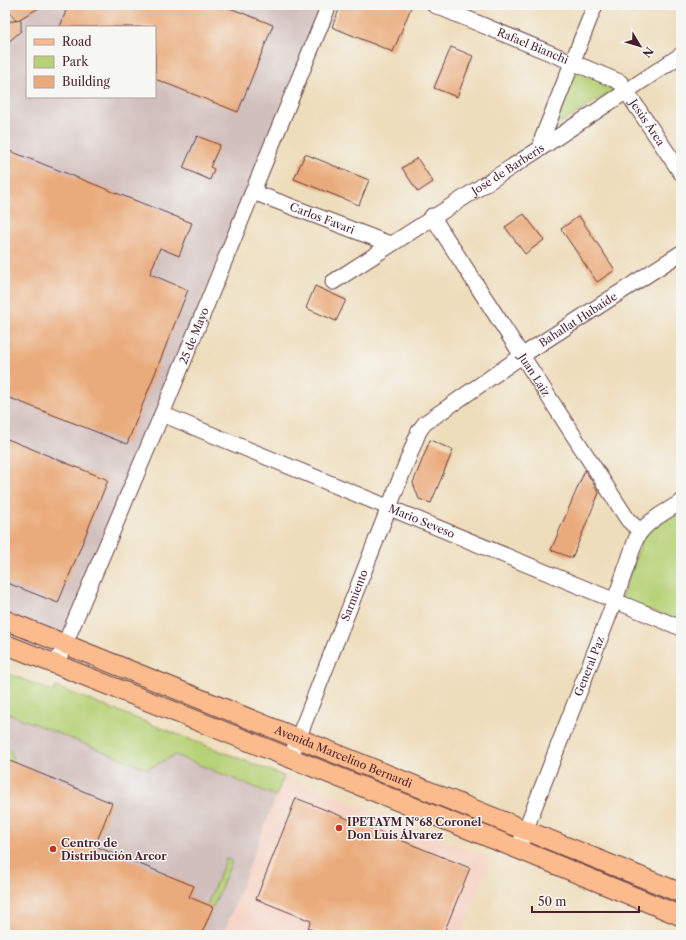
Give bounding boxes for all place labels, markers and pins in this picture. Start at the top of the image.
place label: IPETAYM Nº68 Coronel Don Luis Álvarez [347,815,482,842]
marker: IPETAYM Nº68 Coronel Don Luis Álvarez [334,823,344,833]
place label: Centro de Distribución Arcor [61,836,167,863]
marker: Centro de Distribución Arcor [48,844,58,854]

